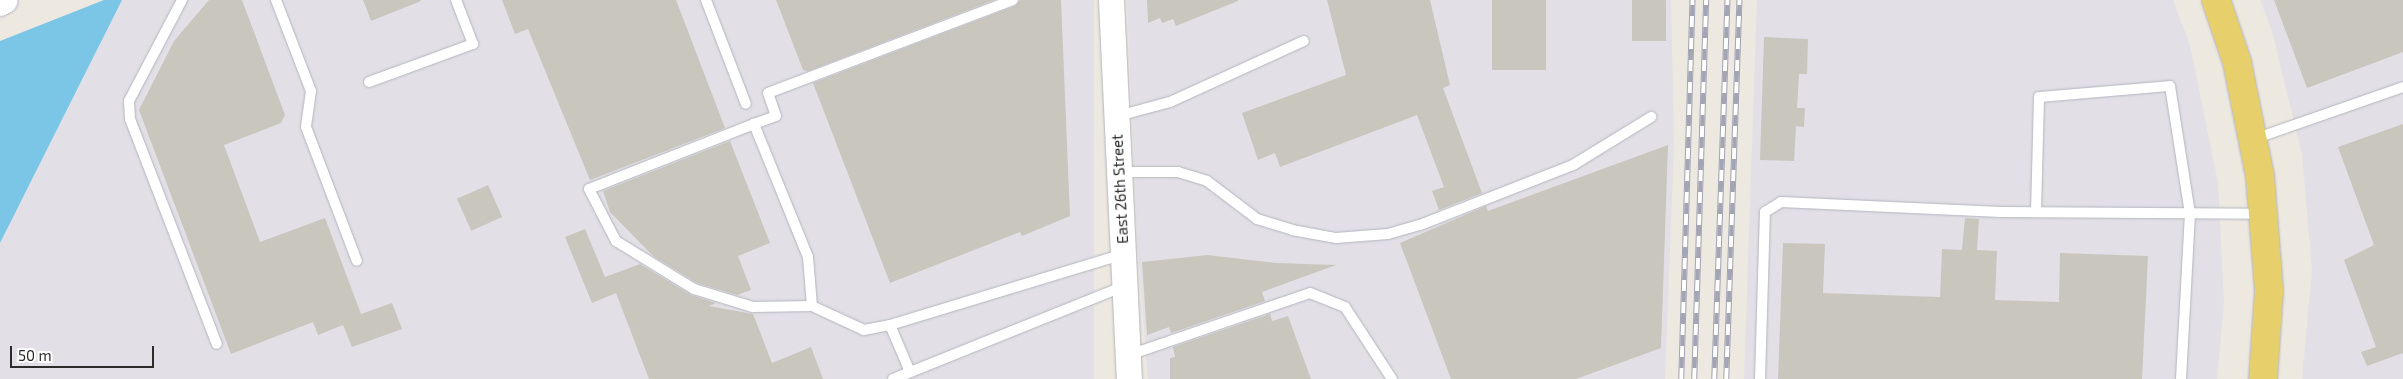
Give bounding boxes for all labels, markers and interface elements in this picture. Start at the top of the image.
street label: East 26th Street [1108,134,1132,244]
scale bar [12,336,156,368]
text: 50 m [18,346,52,364]

